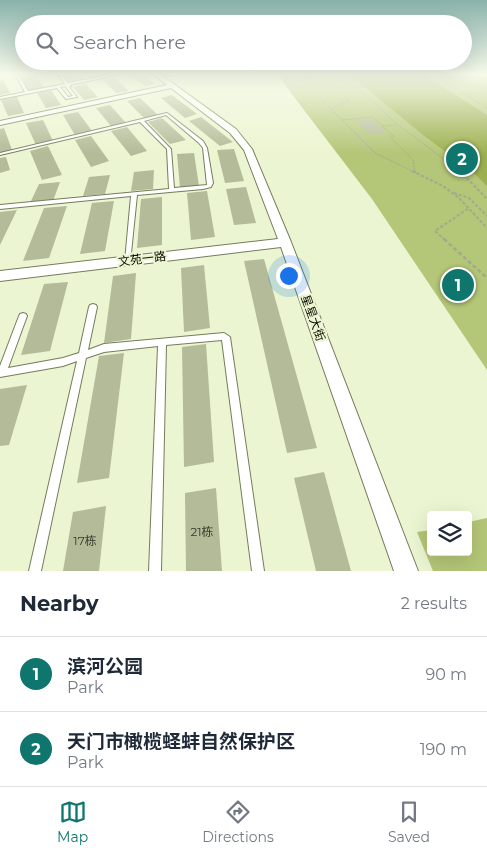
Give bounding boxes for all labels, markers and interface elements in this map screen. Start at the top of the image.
search box [15,15,472,70]
icon: search [33,29,61,57]
text: Search here [73,31,186,54]
pin: 2 [446,140,478,178]
street label: 文苑一路 [117,248,167,269]
your location [276,263,302,289]
pin: 1 [442,266,474,304]
street label: 星星大街 [298,293,329,343]
map controls [427,511,472,556]
button: layers [427,511,472,556]
house number: 21栋 [190,524,214,539]
house number: 17栋 [73,533,97,548]
text: Nearby [20,591,99,616]
text: 2 results [401,594,467,613]
text: 滨河公园 [67,655,143,678]
text: 1 [33,665,39,684]
text: 90 m [425,665,467,684]
text: Park [67,678,104,697]
text: 天门市橄榄蛏蚌自然保护区 [67,730,295,753]
text: 2 [31,740,41,759]
text: 190 m [420,740,467,759]
text: Park [67,753,104,772]
tab: Map [57,798,88,846]
tab: Directions [202,798,274,846]
tab: Saved [388,798,430,846]

